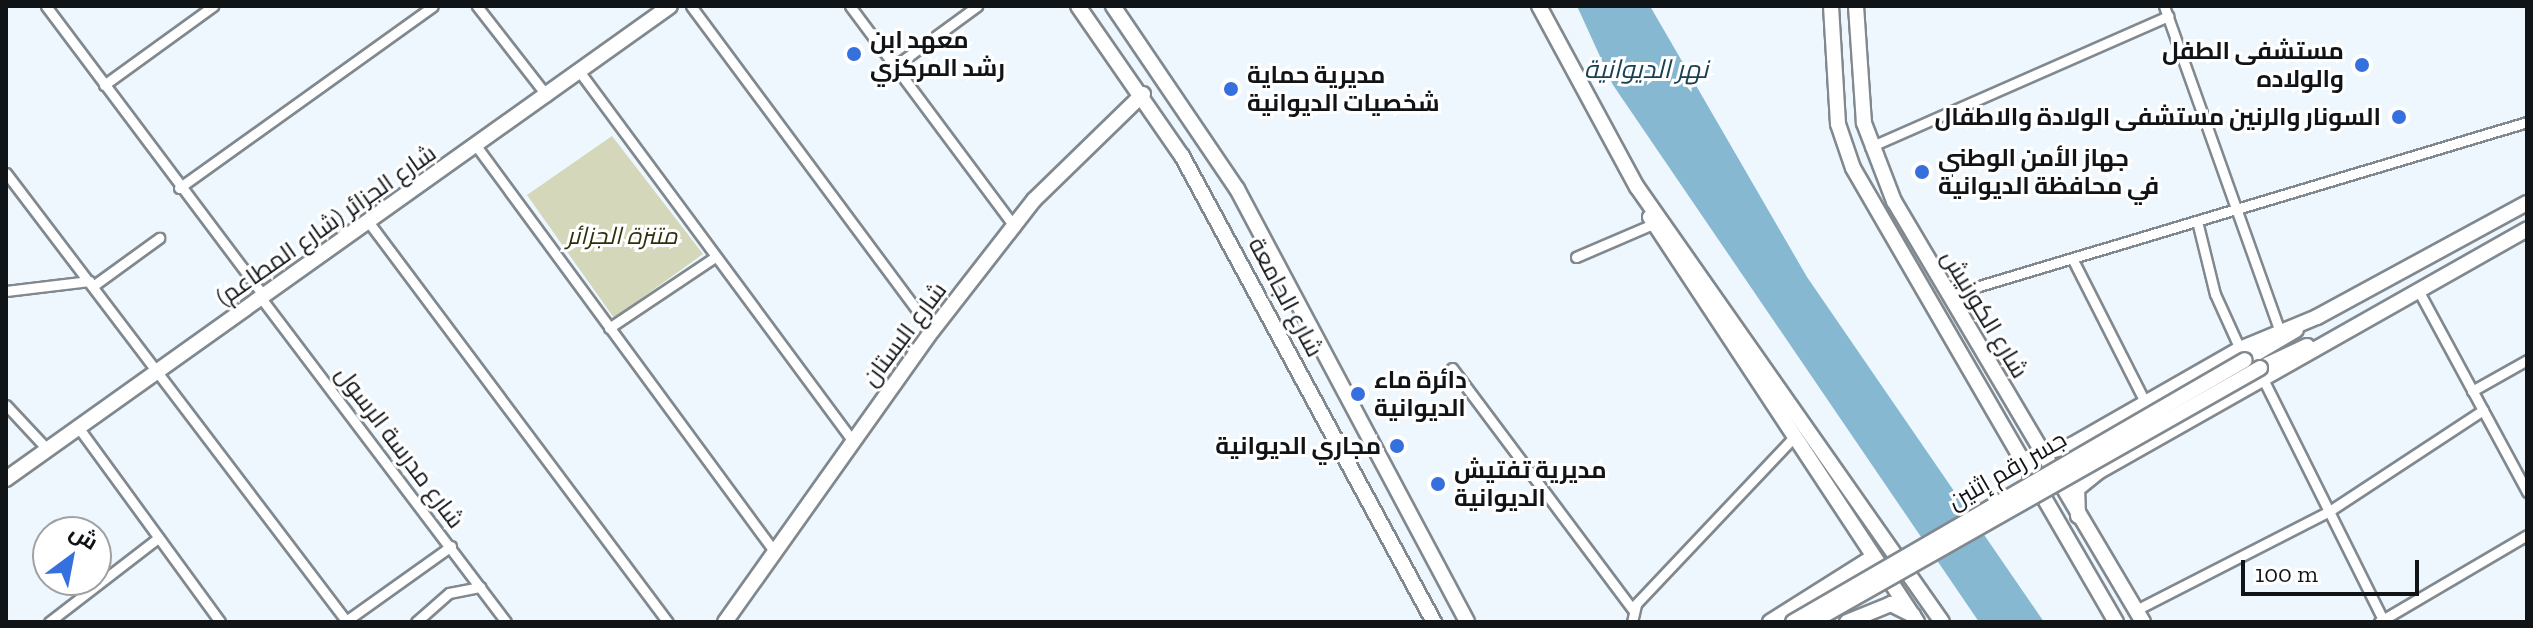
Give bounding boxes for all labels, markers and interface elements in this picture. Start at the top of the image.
place label: معهد ابن رشد المركزي [870,26,1005,82]
place label: مستشفى الطفل والولاده [2162,37,2344,93]
marker: معهد ابن رشد المركزي [845,45,863,63]
water label: نهر الديوانية [1584,54,1708,86]
marker: مستشفى الطفل والولاده [2351,54,2373,76]
place label: مديرية حماية شخصيات الديوانية [1247,61,1439,117]
marker: مديرية حماية شخصيات الديوانية [1222,80,1240,98]
place label: السونار والرنين مستشفى الولادة والاطفال [1934,103,2381,131]
marker: السونار والرنين مستشفى الولادة والاطفال [2388,106,2410,128]
street label: شارع الجزائر (شارع المطاعم) [211,138,441,312]
place label: جهاز الأمن الوطني في محافظة الديوانية [1938,144,2159,200]
marker: جهاز الأمن الوطني في محافظة الديوانية [1913,163,1931,181]
park label: متنزة الجزائر [567,222,677,250]
street label: شارع الجامعة [1243,232,1329,362]
street label: شارع الكورنيش [1935,245,2035,383]
street label: شارع البستان [856,276,952,392]
street label: شارع مدرسة الرسول [330,360,470,534]
place label: دائرة ماء الديوانية [1374,366,1467,422]
marker: دائرة ماء الديوانية [1349,385,1367,403]
street label: جسر رقم إثنين [1943,425,2071,515]
place label: مجاري الديوانية [1215,432,1381,460]
marker: مجاري الديوانية [1388,437,1406,455]
place label: مديرية تفتيش الديوانية [1454,456,1607,512]
marker: مديرية تفتيش الديوانية [1429,475,1447,493]
north arrow [32,516,112,596]
text: ش [65,518,103,556]
scale bar [2245,544,2423,594]
text: 100 m [2255,559,2318,588]

